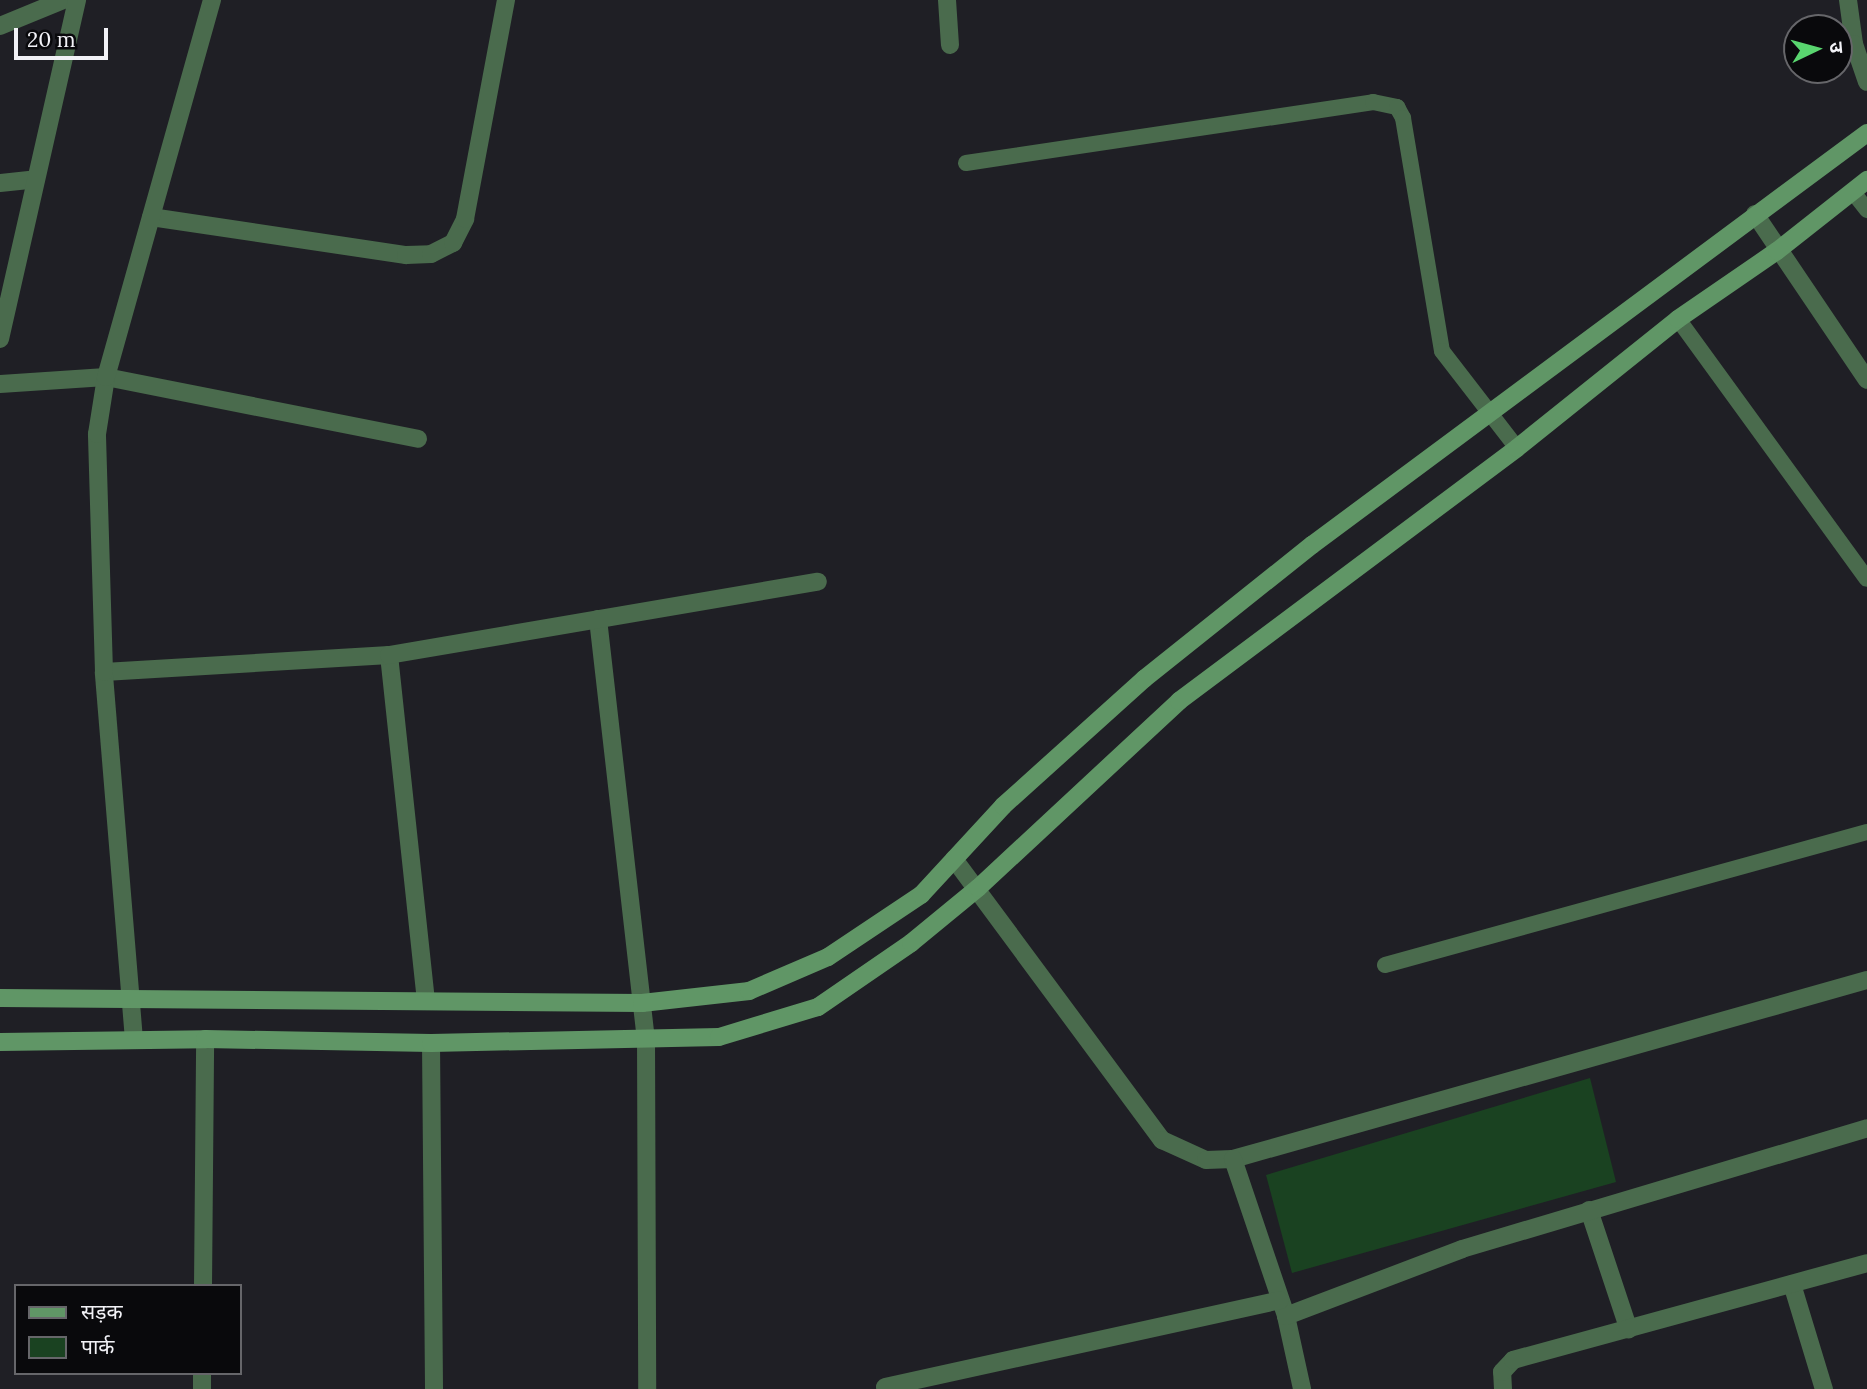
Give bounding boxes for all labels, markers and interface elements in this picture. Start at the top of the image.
scale bar [18,14,112,58]
north arrow [1783,14,1853,84]
text: 20 m [27,26,76,53]
text: उ [1824,41,1849,54]
legend [14,1284,242,1375]
text: सड़क [81,1298,123,1325]
text: पार्क [81,1333,115,1360]

